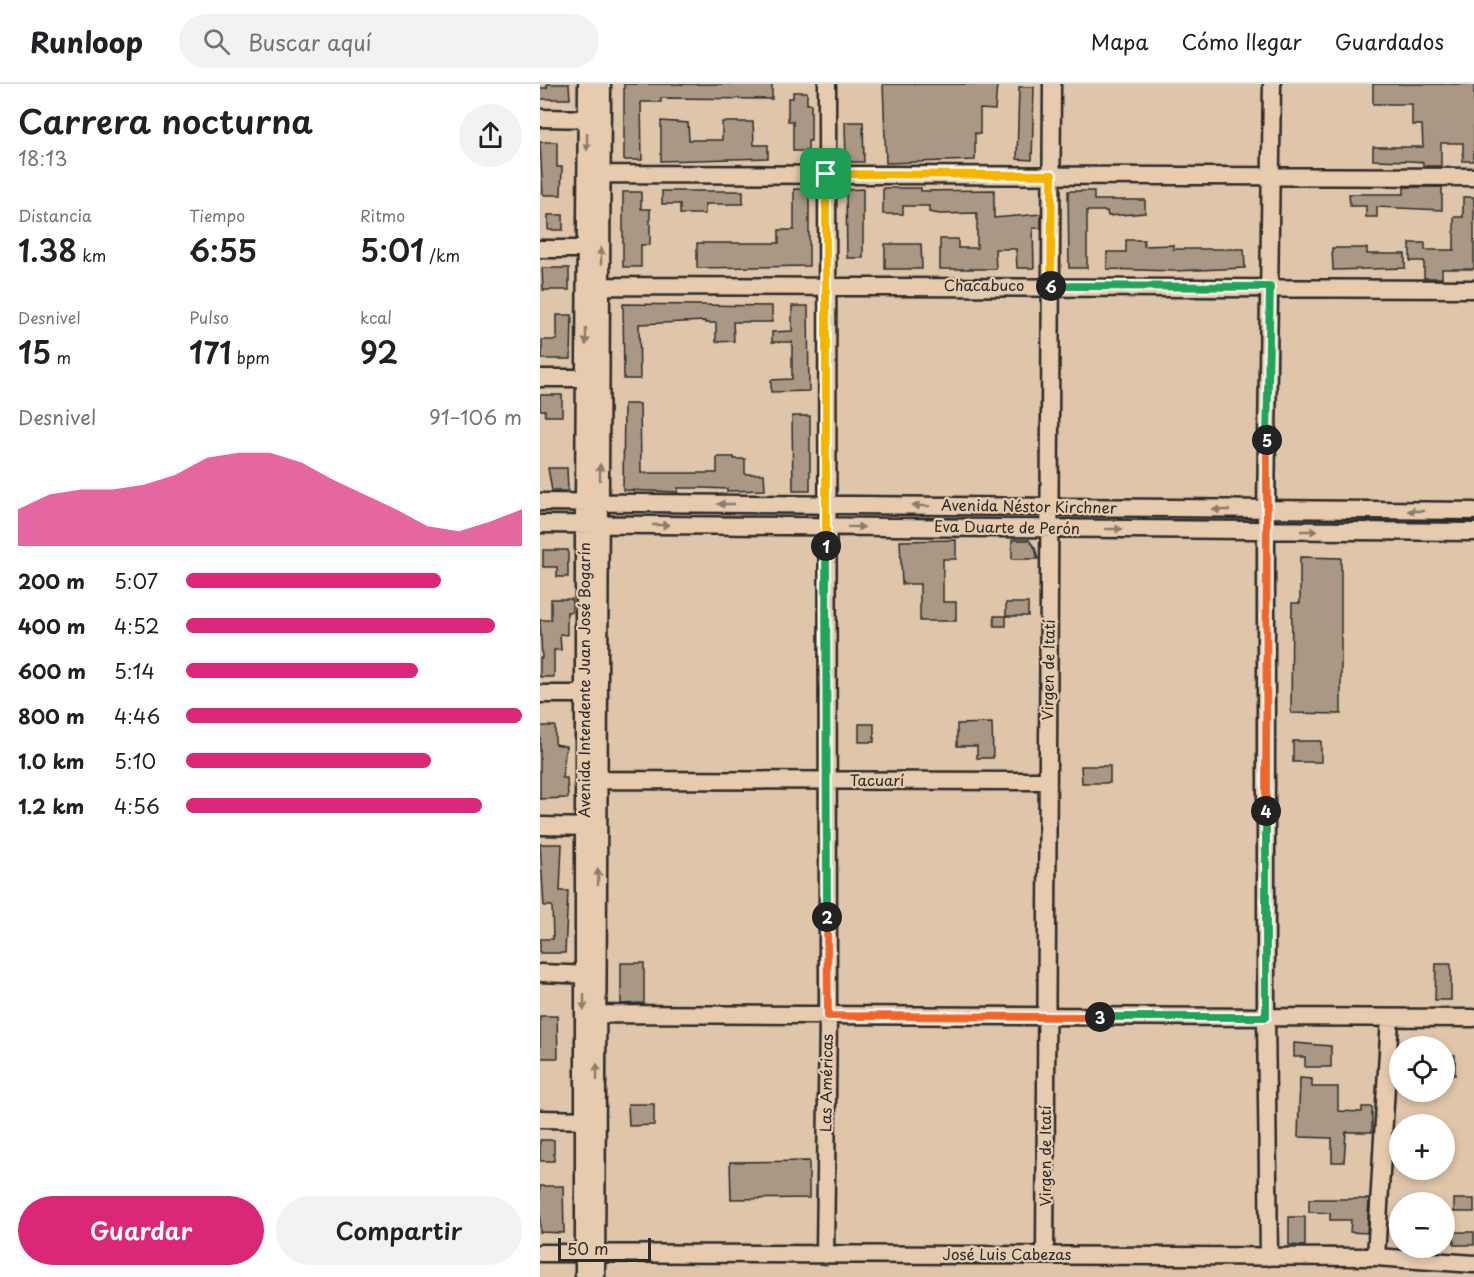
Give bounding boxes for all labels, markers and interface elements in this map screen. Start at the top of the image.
search box [179,14,599,68]
text: Runloop [30,20,143,63]
icon: search [200,25,233,58]
text: Buscar aquí [248,25,372,58]
text: Mapa [1091,25,1149,57]
text: Cómo llegar [1182,25,1302,57]
text: Guardados [1335,25,1444,57]
text: Carrera nocturna [18,95,313,145]
button: share [459,104,522,167]
one-way arrow [582,133,592,152]
text: 18:13 [18,143,67,173]
pin [800,148,851,199]
icon: arrive [809,157,842,190]
text: Distancia [18,203,92,227]
text: Tiempo [189,203,245,227]
text: Ritmo [360,203,405,227]
text: 1.38 [18,227,77,272]
text: 6:55 [189,227,257,272]
text: 5:01 [360,227,424,272]
text: km [77,243,106,267]
text: /km [424,243,460,267]
one-way arrow [597,246,606,265]
pin: 6 [1036,271,1066,301]
street label: Chacabuco [944,273,1024,296]
text: 6 [1045,274,1057,298]
text: Desnivel [18,305,80,329]
text: Pulso [189,305,229,329]
text: kcal [360,305,392,329]
one-way arrow [581,328,591,347]
text: 15 [18,329,51,374]
text: 171 [189,329,231,374]
text: 92 [360,329,398,374]
text: m [51,345,71,369]
text: bpm [231,345,270,369]
text: Desnivel [18,402,96,432]
text: 91–106 m [429,402,522,432]
pin: 5 [1252,425,1282,455]
text: 5 [1262,428,1272,452]
one-way arrow [595,462,605,481]
street label: Avenida Néstor Kirchner [941,492,1117,519]
one-way arrow [716,499,735,509]
one-way arrow [911,501,930,511]
one-way arrow [1211,505,1230,514]
one-way arrow [1406,506,1425,516]
street label: Eva Duarte de Perón [934,514,1080,539]
one-way arrow [652,520,671,530]
one-way arrow [847,522,866,532]
one-way arrow [1105,524,1124,534]
one-way arrow [1300,526,1319,535]
pin: 1 [811,531,841,561]
text: 1 [822,534,830,558]
street label: Avenida Intendente Juan José Bogarín [572,542,595,818]
text: 200 m [18,566,85,596]
text: 5:07 [114,566,158,596]
text: 400 m [18,611,86,641]
text: 4:52 [114,611,159,641]
street label: Virgen de Itatí [1035,618,1060,721]
text: 600 m [18,656,86,686]
text: 5:14 [114,656,155,686]
text: 800 m [18,701,85,731]
text: 4:46 [114,701,160,731]
text: 1.0 km [18,746,85,776]
text: 5:10 [114,746,156,776]
street label: Tacuarí [850,768,905,791]
text: 1.2 km [18,791,84,821]
text: 4:56 [114,791,160,821]
pin: 4 [1251,796,1281,826]
text: 4 [1261,799,1271,823]
one-way arrow [593,867,603,886]
pin: 2 [812,902,842,932]
text: 2 [821,905,833,929]
one-way arrow [579,992,589,1011]
pin: 3 [1085,1002,1115,1032]
text: 3 [1095,1005,1105,1029]
street label: Las Américas [813,1034,838,1132]
map controls [1389,1036,1455,1258]
button: locate [1389,1036,1455,1102]
one-way arrow [592,1062,602,1081]
street label: Virgen de Itatí [1033,1105,1056,1207]
button: + [1389,1114,1455,1180]
button: − [1389,1192,1455,1258]
button: Guardar [18,1196,264,1265]
button: Compartir [276,1196,522,1265]
scale bar [558,1235,651,1262]
text: 50 m [567,1236,608,1260]
street label: José Luis Cabezas [943,1242,1072,1265]

